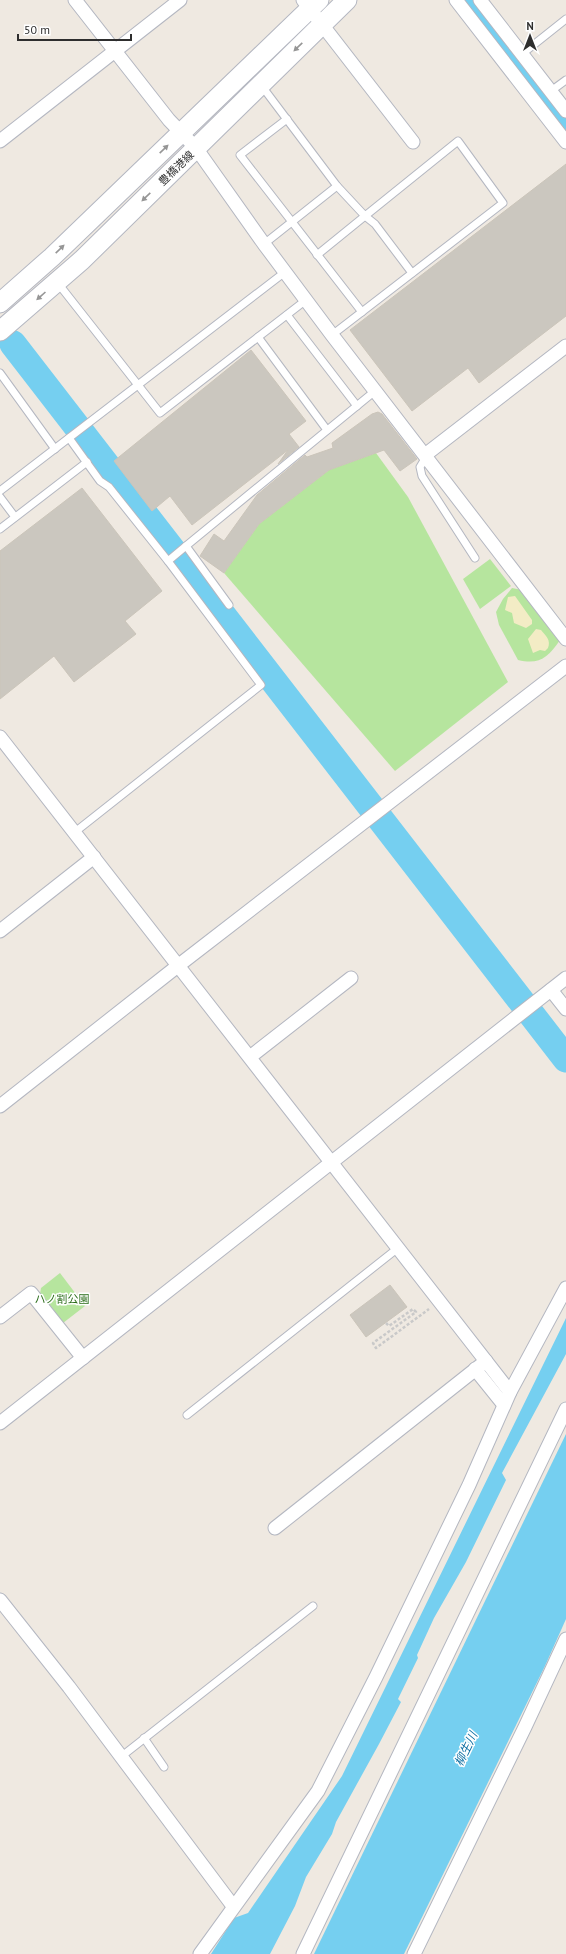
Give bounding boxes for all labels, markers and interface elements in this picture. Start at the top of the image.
scale bar [18,16,131,42]
north arrow [510,16,550,56]
text: N [526,19,534,33]
text: 50 m [24,22,50,37]
one-way arrow [293,42,303,51]
one-way arrow [159,145,169,154]
street label: 豊橋港線 [155,148,197,188]
one-way arrow [141,192,151,202]
one-way arrow [55,244,65,254]
one-way arrow [36,291,47,300]
park label: ハノ割公園 [35,1292,90,1306]
water label: 柳生川 [451,1728,481,1768]

